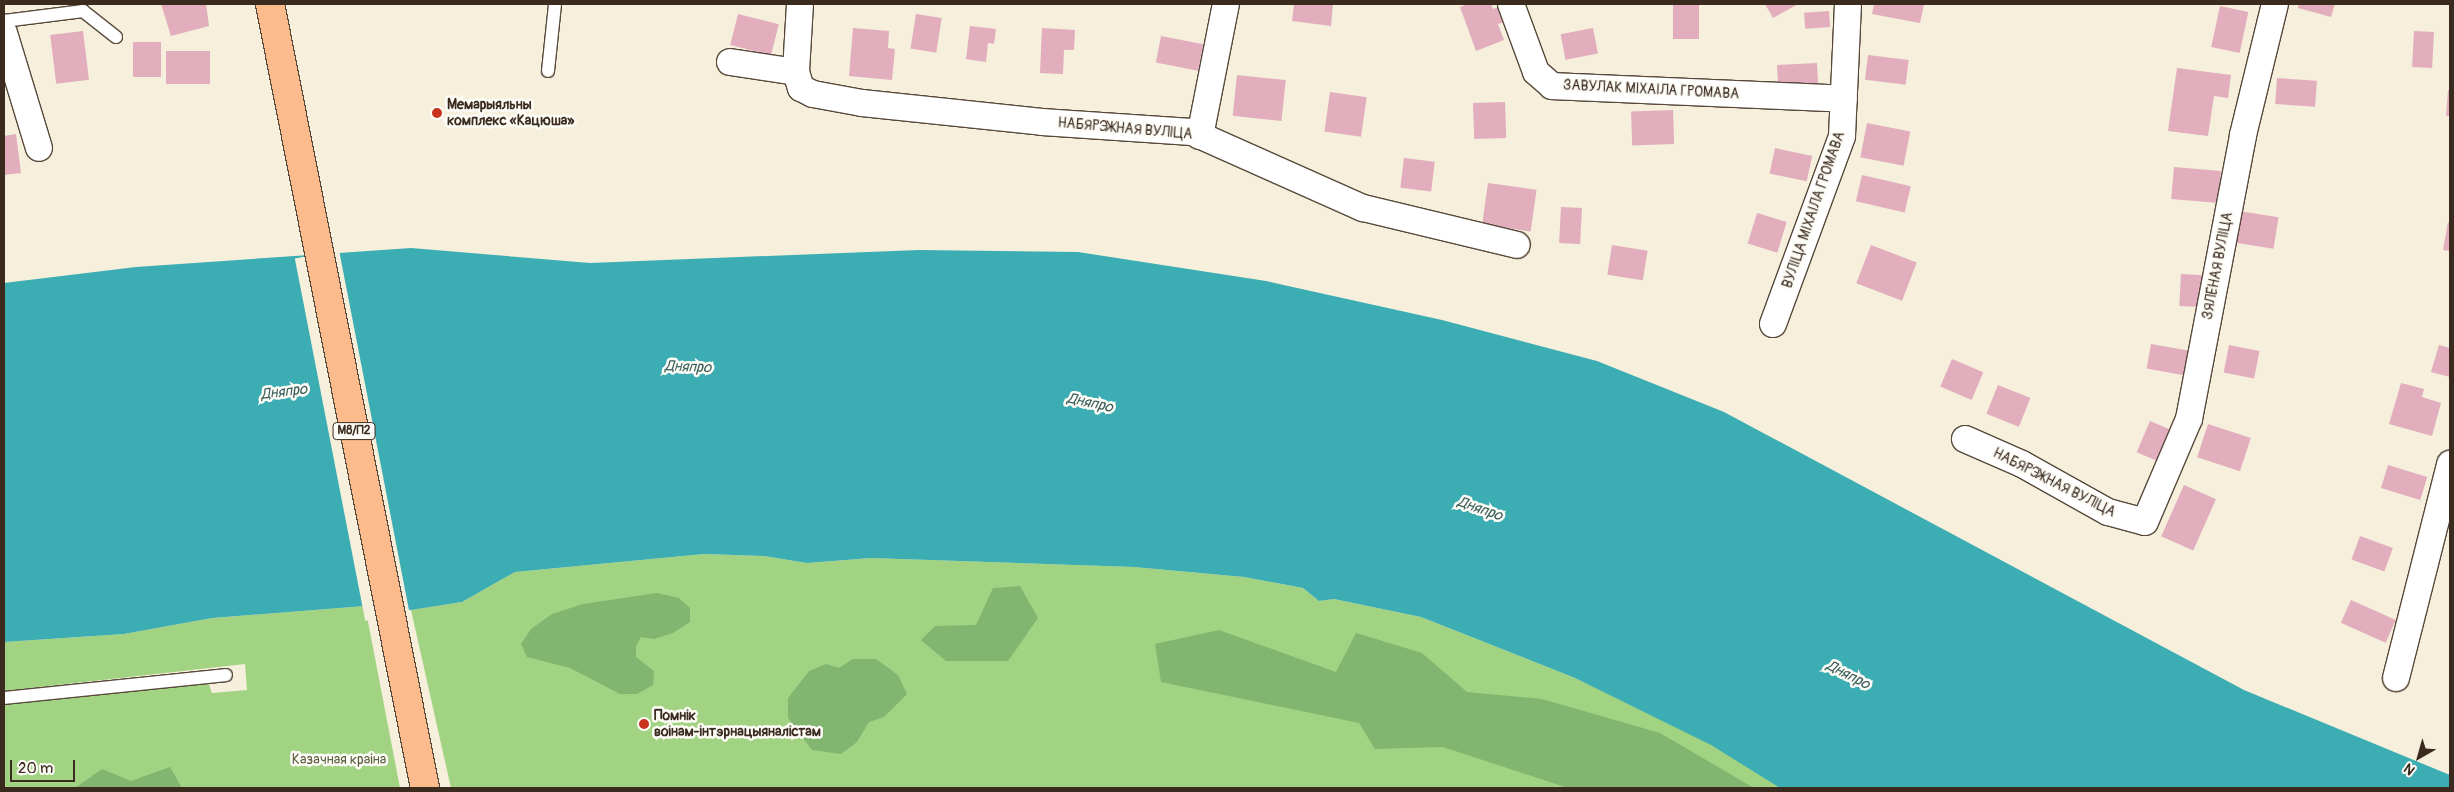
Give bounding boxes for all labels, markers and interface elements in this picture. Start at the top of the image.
street label: ЗАВУЛАК МІХАІЛА ГРОМАВА [1563,77,1739,103]
place label: Мемарыяльны комплекс «Кацюша» [447,97,574,130]
marker: Мемарыяльны комплекс «Кацюша» [431,107,443,119]
street label: НАБЯРЭЖНАЯ ВУЛІЦА [1057,115,1193,143]
street label: ВУЛІЦА МІХАІЛА ГРОМАВА [1779,129,1849,291]
street label: ЗЯЛЁНАЯ ВУЛІЦА [2199,211,2237,321]
water label: Дняпро [665,357,711,377]
water label: Дняпро [260,380,308,404]
water label: Дняпро [1065,389,1115,417]
road number: М8/П2 [332,422,376,441]
street label: НАБЯРЭЖНАЯ ВУЛІЦА [1990,445,2118,521]
water label: Дняпро [1455,493,1505,525]
water label: Дняпро [1823,656,1873,694]
place label: Помнік воінам-інтэрнацыяналістам [654,708,821,740]
marker: Помнік воінам-інтэрнацыяналістам [638,718,650,730]
north arrow [2394,732,2444,782]
scale bar [12,750,78,782]
park label: Казачная краіна [292,752,386,768]
text: 20 m [18,759,53,778]
text: N [2400,760,2418,779]

